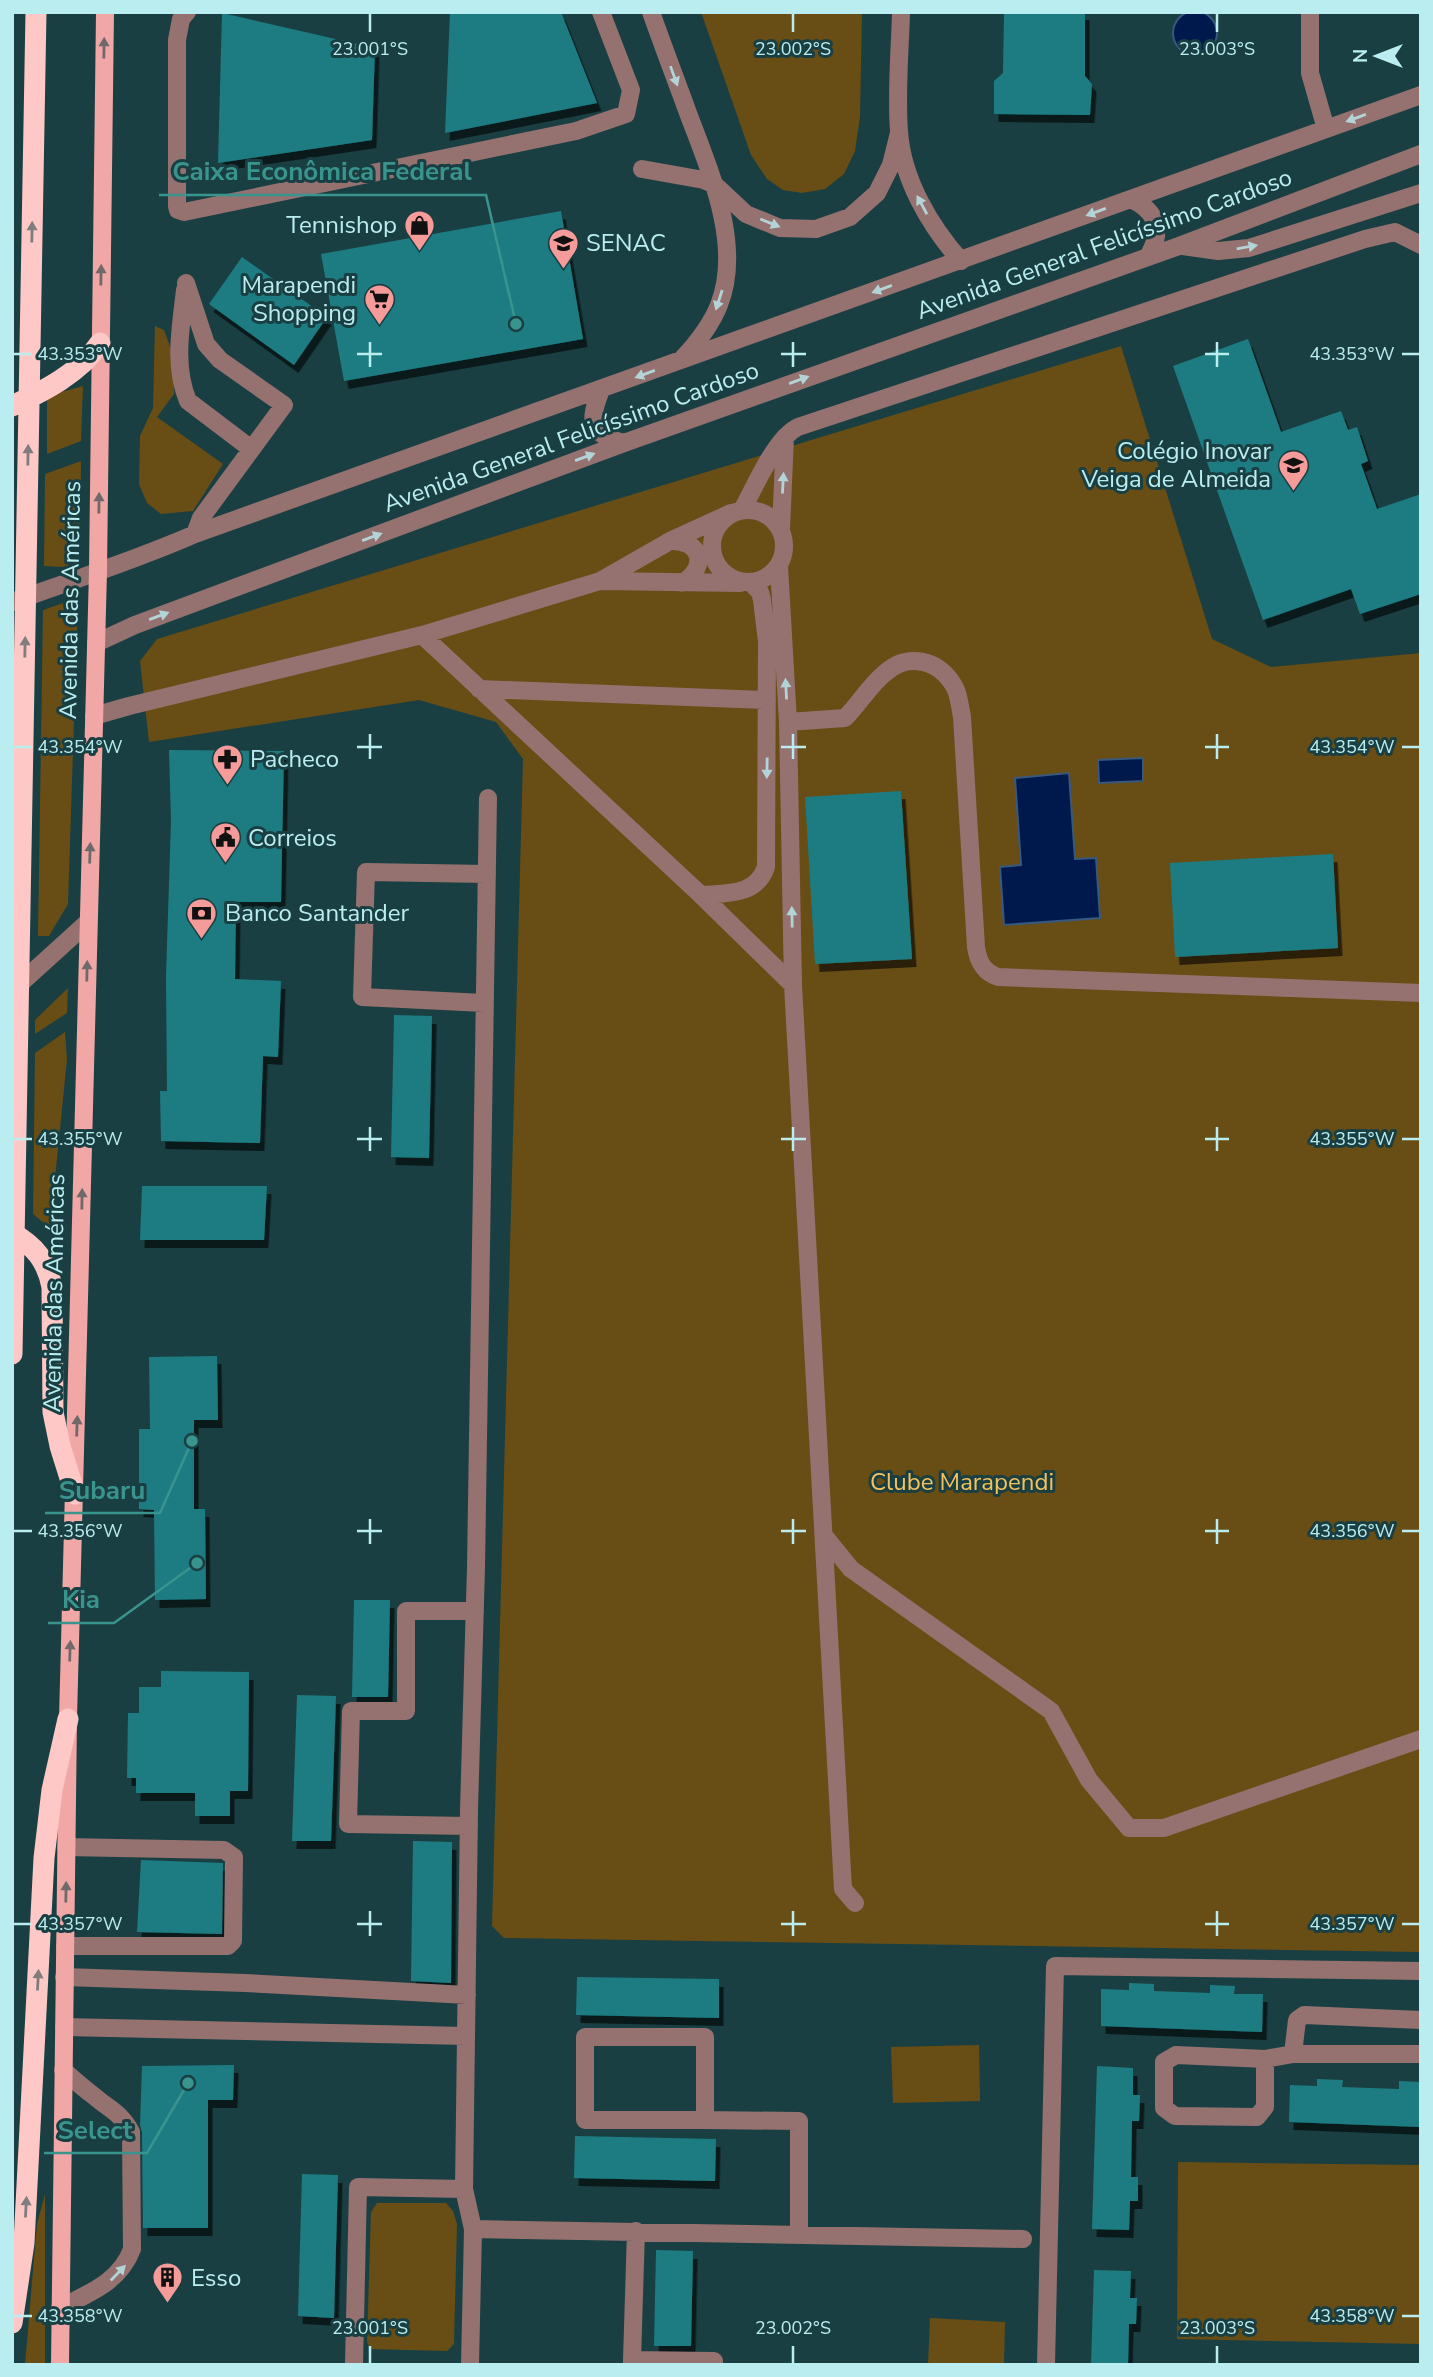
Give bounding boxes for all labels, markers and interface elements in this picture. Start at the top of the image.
north arrow [1342,21,1412,91]
one-way arrow [99,36,110,58]
text: 23.001°S [332,37,408,61]
text: 23.002°S [755,37,831,61]
text: 23.003°S [1179,37,1255,61]
text: N [1348,49,1374,63]
one-way arrow [669,66,680,87]
one-way arrow [1346,113,1367,124]
callout: Caixa Econômica Federal [159,148,486,195]
text: Caixa Econômica Federal [172,154,472,189]
street label: Avenida General Felicíssimo Cardoso [912,161,1296,327]
one-way arrow [916,195,928,215]
one-way arrow [1086,207,1107,218]
shop icon: Tennishop [403,208,437,252]
place label: Tennishop [286,209,397,241]
one-way arrow [760,218,781,229]
one-way arrow [26,221,38,243]
school or university icon: SENAC [546,226,580,270]
place label: SENAC [586,227,666,259]
one-way arrow [1236,241,1258,252]
one-way arrow [96,264,107,286]
place label: Marapendi Shopping [242,269,356,329]
supermarket icon: Marapendi Shopping [362,282,396,326]
one-way arrow [872,284,893,295]
one-way arrow [713,290,723,311]
text: 43.353°W [38,342,123,366]
text: 43.353°W [1310,342,1395,366]
street label: Avenida General Felicíssimo Cardoso [379,354,763,520]
one-way arrow [635,369,656,380]
one-way arrow [789,374,810,385]
place label: Colégio Inovar Veiga de Almeida [1080,435,1271,495]
one-way arrow [22,444,34,466]
school or university icon: Colégio Inovar Veiga de Almeida [1277,448,1311,492]
one-way arrow [575,451,596,462]
one-way arrow [778,472,789,494]
street label: Avenida das Américas [52,480,88,720]
one-way arrow [93,491,105,513]
one-way arrow [361,531,382,542]
one-way arrow [148,610,169,621]
one-way arrow [19,635,31,657]
one-way arrow [780,678,791,700]
text: 43.354°W [38,735,123,759]
text: 43.354°W [1310,735,1395,759]
pharmacy icon: Pacheco [210,742,244,786]
place label: Pacheco [250,743,339,775]
one-way arrow [761,757,773,779]
public building icon: Correios [208,821,242,865]
place label: Correios [248,822,337,854]
one-way arrow [84,842,95,864]
bank icon: Banco Santander [185,896,219,940]
place label: Banco Santander [225,897,410,929]
one-way arrow [786,905,798,927]
one-way arrow [81,960,93,982]
text: 43.355°W [38,1127,123,1151]
text: 43.355°W [1310,1127,1395,1151]
street label: Avenida das Américas [36,1173,72,1413]
one-way arrow [77,1188,88,1210]
one-way arrow [71,1415,82,1437]
callout: Subaru [45,1466,160,1513]
park label: Clube Marapendi [870,1466,1054,1498]
text: Subaru [59,1473,145,1508]
text: 43.356°W [38,1519,123,1543]
text: 43.356°W [1310,1519,1395,1543]
callout: Kia [48,1576,114,1623]
text: Kia [62,1582,100,1617]
one-way arrow [64,1640,76,1662]
one-way arrow [60,1880,71,1902]
text: 43.357°W [38,1912,123,1936]
text: 43.357°W [1310,1912,1395,1936]
one-way arrow [33,1968,44,1990]
callout: Select [44,2106,147,2153]
text: Select [57,2113,134,2148]
one-way arrow [20,2195,31,2217]
building icon: Esso [151,2261,185,2305]
place label: Esso [191,2262,241,2294]
one-way arrow [109,2264,126,2281]
text: 43.358°W [38,2304,123,2328]
text: 43.358°W [1310,2304,1395,2328]
text: 23.001°S [332,2316,408,2340]
text: 23.002°S [755,2316,831,2340]
text: 23.003°S [1179,2316,1255,2340]

